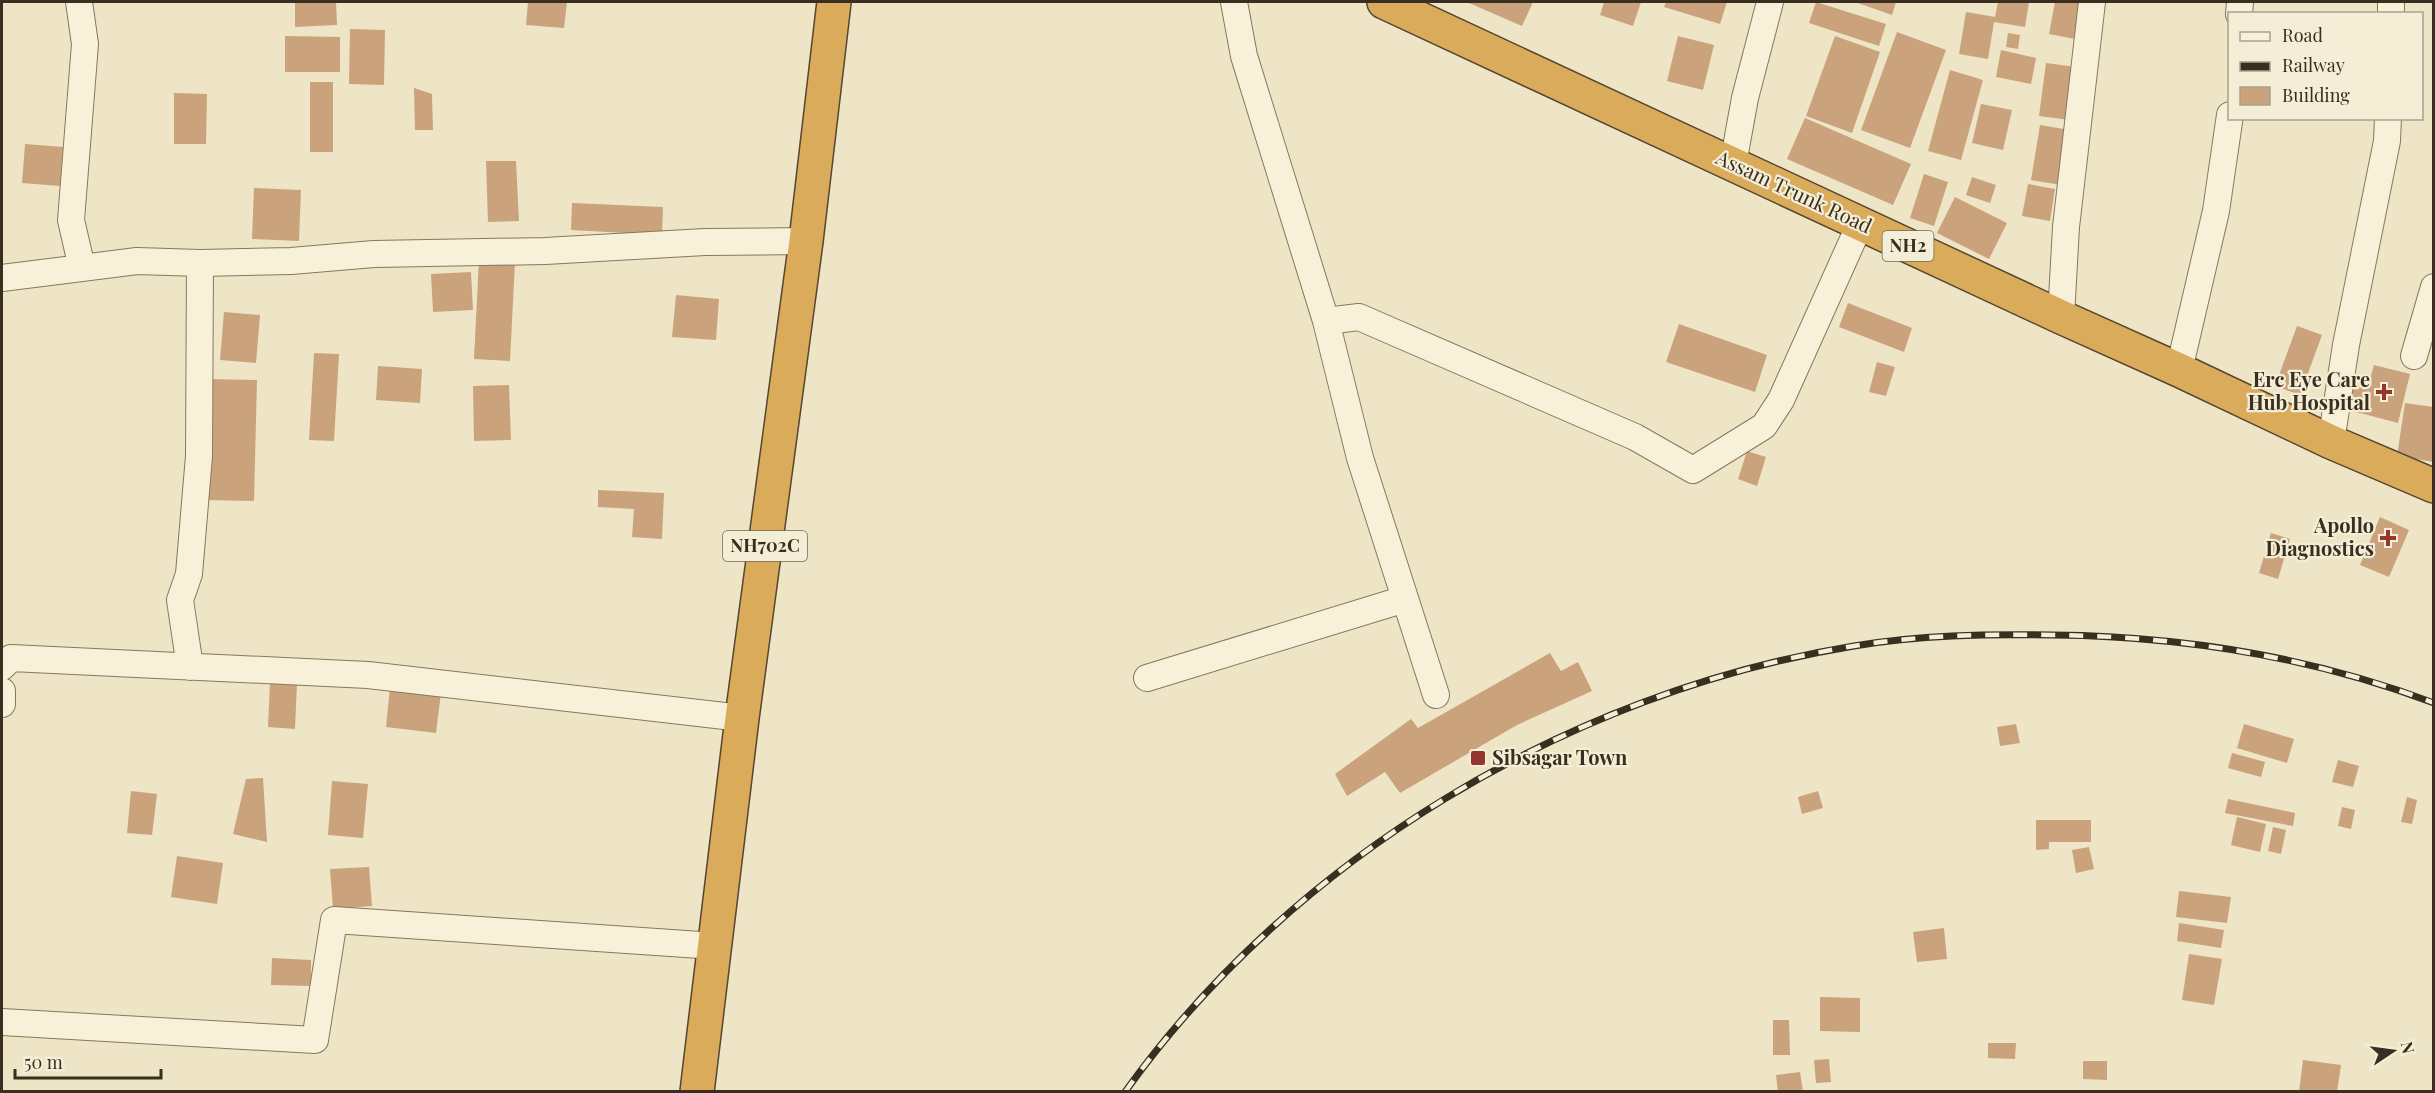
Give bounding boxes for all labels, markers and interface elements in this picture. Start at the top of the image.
legend [2228,12,2423,120]
text: Road [2282,23,2323,47]
text: Railway [2282,53,2345,77]
text: Building [2282,83,2350,107]
street label: Assam Trunk Road [1712,142,1877,239]
road number: NH2 [1882,231,1934,261]
place label: Erc Eye Care Hub Hospital [2248,365,2370,415]
marker: Erc Eye Care Hub Hospital [2375,383,2393,401]
place label: Apollo Diagnostics [2265,511,2374,561]
marker: Apollo Diagnostics [2379,529,2397,547]
road number: NH702C [723,531,807,561]
place label: Sibsagar Town [1492,743,1628,770]
marker: Sibsagar Town [1469,749,1487,767]
north arrow [2363,1021,2423,1081]
text: N [2397,1040,2420,1056]
scale bar [15,1042,160,1080]
text: 50 m [24,1050,63,1074]

